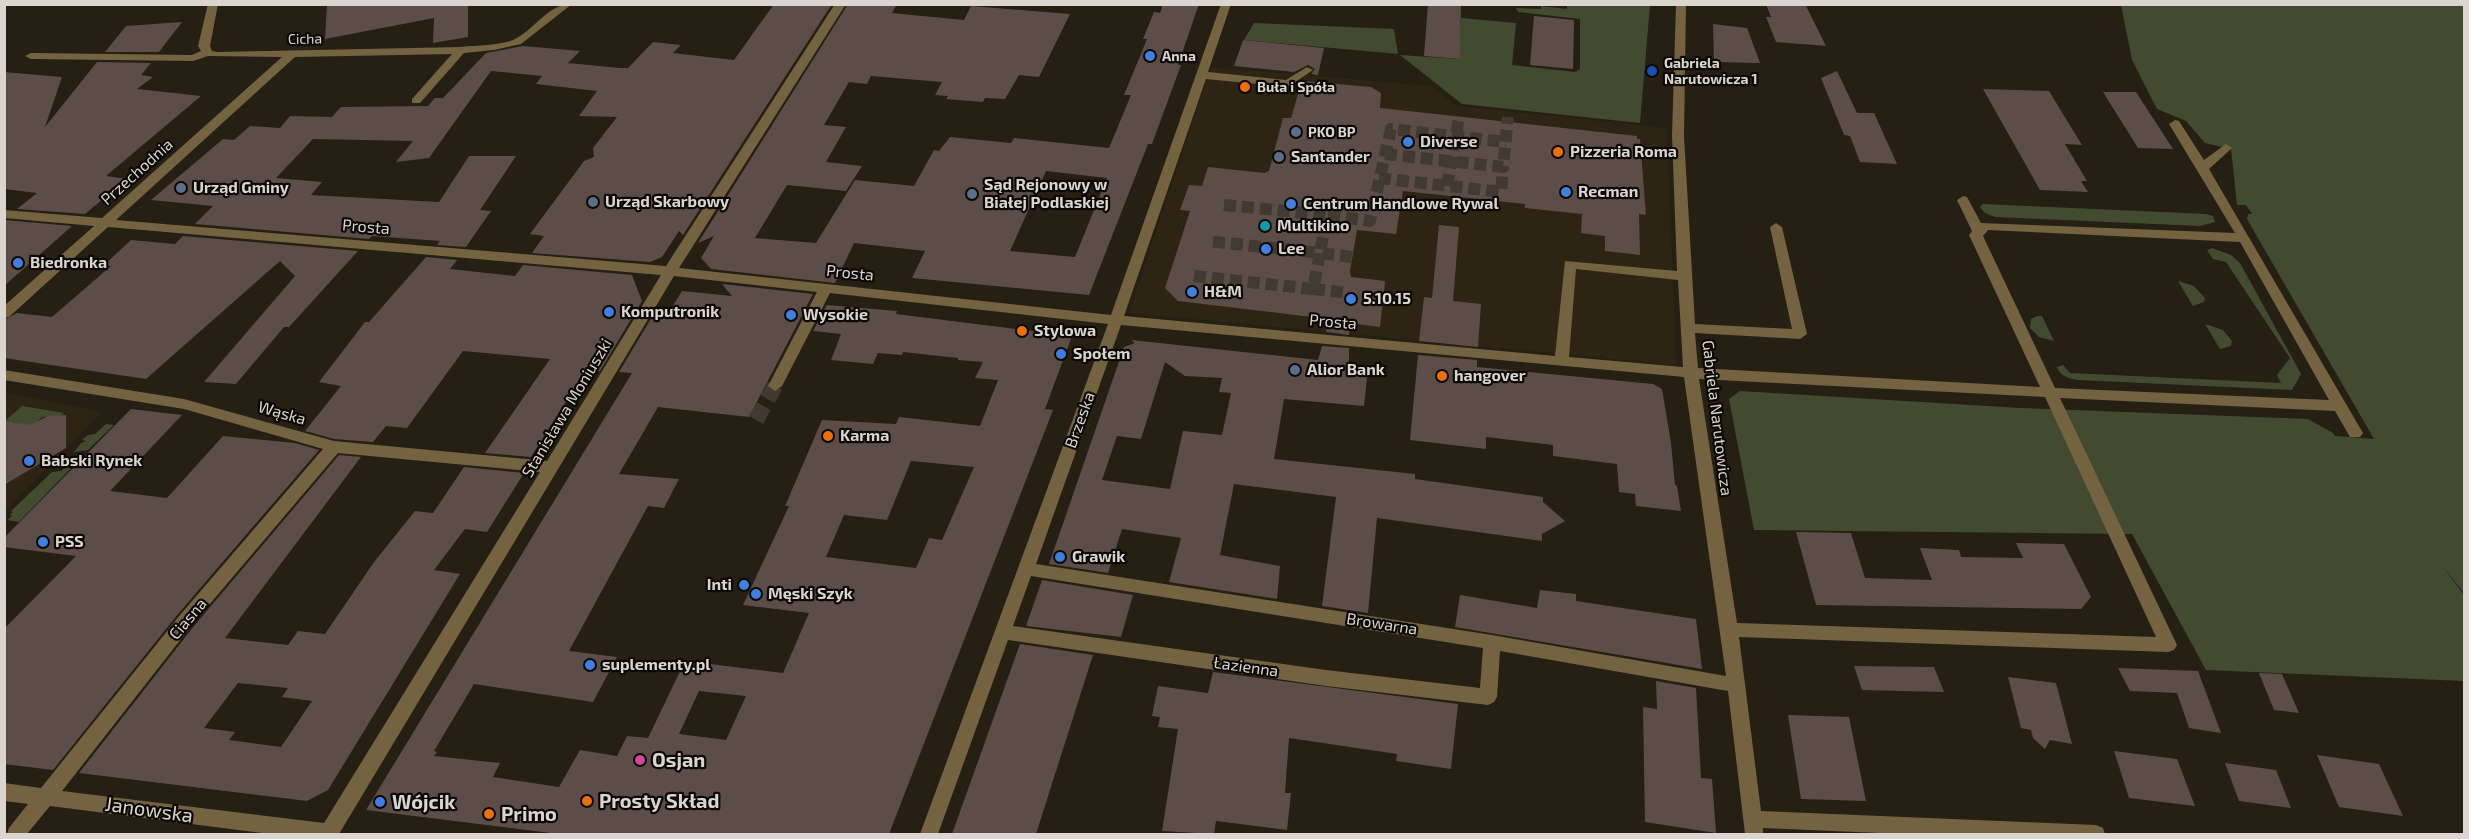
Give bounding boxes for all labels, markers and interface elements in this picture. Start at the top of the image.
street label: Cicha [288,30,322,48]
place label: Anna [1162,48,1196,64]
marker: Anna [1143,49,1157,63]
place label: Gabriela Narutowicza 1 [1664,55,1758,88]
marker: Gabriela Narutowicza 1 [1645,64,1659,78]
place label: Buła i Spóła [1257,79,1335,95]
marker: Buła i Spóła [1238,80,1252,94]
place label: PKO BP [1308,124,1355,140]
marker: PKO BP [1289,125,1303,139]
place label: Diverse [1420,132,1478,152]
street label: Przechodnia [97,135,177,209]
marker: Diverse [1401,135,1415,149]
place label: Pizzeria Roma [1570,142,1677,162]
marker: Pizzeria Roma [1551,145,1565,159]
place label: Santander [1291,147,1370,167]
marker: Santander [1272,150,1286,164]
place label: Sąd Rejonowy w Białej Podlaskiej [984,175,1109,213]
place label: Urząd Gminy [193,178,289,198]
marker: Urząd Gminy [174,181,188,195]
place label: Recman [1578,182,1638,202]
marker: Recman [1559,185,1573,199]
marker: Sąd Rejonowy w Białej Podlaskiej [965,187,979,201]
place label: Urząd Skarbowy [605,192,729,212]
place label: Centrum Handlowe Rywal [1303,194,1499,214]
marker: Urząd Skarbowy [586,195,600,209]
marker: Centrum Handlowe Rywal [1284,197,1298,211]
street label: Prosta [341,215,391,239]
place label: Multikino [1277,216,1350,236]
marker: Multikino [1258,219,1272,233]
place label: Lee [1278,239,1305,259]
marker: Lee [1259,242,1273,256]
place label: Biedronka [30,253,107,273]
marker: Biedronka [11,256,25,270]
street label: Prosta [825,261,875,285]
place label: H&M [1204,282,1242,302]
marker: H&M [1185,285,1199,299]
place label: 5.10.15 [1363,289,1411,309]
marker: 5.10.15 [1344,292,1358,306]
place label: Komputronik [621,302,719,322]
marker: Komputronik [602,305,616,319]
place label: Wysokie [803,305,868,325]
marker: Wysokie [784,308,798,322]
street label: Prosta [1308,310,1358,334]
place label: Stylowa [1034,321,1096,341]
marker: Stylowa [1015,324,1029,338]
street label: Stanisława Moniuszki [518,335,616,481]
street label: Gabriela Narutowicza [1698,339,1736,497]
place label: Społem [1073,344,1130,364]
marker: Społem [1054,347,1068,361]
place label: Alior Bank [1307,360,1385,380]
marker: Alior Bank [1288,363,1302,377]
place label: hangover [1454,366,1526,386]
marker: hangover [1435,369,1449,383]
street label: Brzeska [1061,389,1099,451]
street label: Wąska [256,397,308,429]
place label: Karma [840,426,889,446]
marker: Karma [821,429,835,443]
place label: Babski Rynek [41,451,142,471]
marker: Babski Rynek [22,454,36,468]
place label: PSS [55,532,84,552]
marker: PSS [36,535,50,549]
place label: Grawik [1072,547,1125,567]
marker: Grawik [1053,550,1067,564]
place label: Inti [707,575,732,595]
marker: Inti [737,578,751,592]
place label: Męski Szyk [768,584,853,604]
marker: Męski Szyk [749,587,763,601]
street label: Ciasna [165,594,211,644]
street label: Browarna [1345,609,1419,639]
street label: Łazienna [1212,653,1280,681]
place label: suplementy.pl [602,655,710,675]
marker: suplementy.pl [583,658,597,672]
place label: Osjan [652,748,705,772]
marker: Osjan [633,753,647,767]
place label: Prosty Skład [599,789,719,813]
place label: Wójcik [392,790,455,814]
street label: Janowska [104,792,194,828]
marker: Prosty Skład [580,794,594,808]
marker: Wójcik [373,795,387,809]
place label: Primo [501,802,557,826]
marker: Primo [482,807,496,821]

